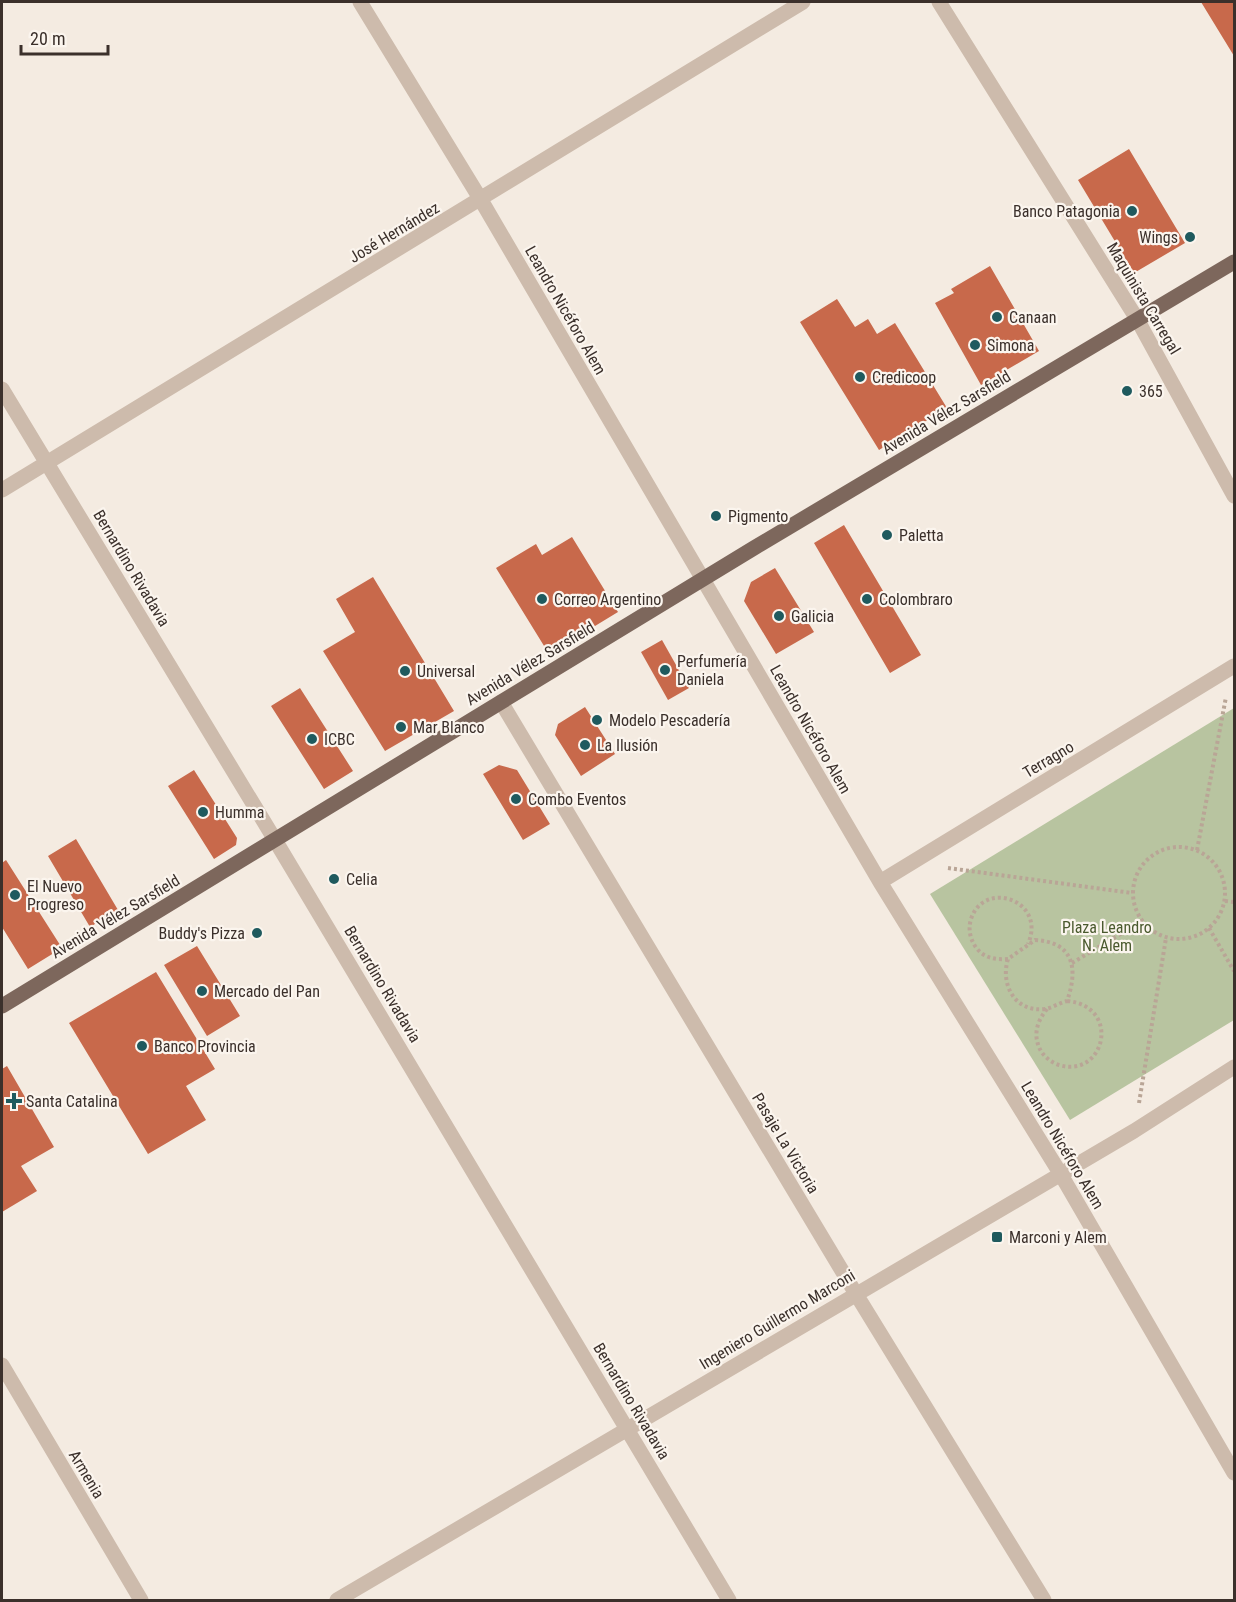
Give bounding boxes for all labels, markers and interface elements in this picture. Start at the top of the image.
scale bar [21,18,108,56]
text: 20 m [30,28,65,49]
street label: José Hernández [346,198,443,267]
place label: Banco Patagonia [1013,202,1120,221]
marker: Banco Patagonia [1125,204,1139,218]
place label: Wings [1139,228,1178,247]
marker: Wings [1183,230,1197,244]
street label: Maquinista Carregal [1103,239,1184,358]
street label: Leandro Nicéforo Alem [521,243,610,378]
place label: Canaan [1009,308,1057,327]
marker: Canaan [990,310,1004,324]
place label: Simona [987,336,1034,355]
marker: Simona [968,338,982,352]
street label: Avenida Vélez Sarsfield [878,366,1014,458]
place label: Credicoop [872,368,936,387]
marker: Credicoop [853,370,867,384]
place label: 365 [1139,382,1163,401]
marker: 365 [1120,384,1134,398]
street label: Bernardino Rivadavia [89,507,174,630]
place label: Pigmento [728,507,788,526]
marker: Pigmento [709,509,723,523]
place label: Paletta [899,526,944,545]
marker: Paletta [880,528,894,542]
place label: Correo Argentino [554,590,661,609]
place label: Colombraro [879,590,953,609]
marker: Correo Argentino [535,592,549,606]
marker: Colombraro [860,592,874,606]
place label: Galicia [791,607,834,626]
marker: Galicia [772,609,786,623]
street label: Avenida Vélez Sarsfield [462,617,598,709]
place label: Perfumería Daniela [677,652,747,689]
place label: Universal [417,662,475,681]
street label: Leandro Nicéforo Alem [766,662,855,797]
marker: Perfumería Daniela [658,663,672,677]
marker: Universal [398,664,412,678]
place label: Modelo Pescadería [609,711,730,730]
marker: Modelo Pescadería [590,713,604,727]
place label: Mar Blanco [413,718,485,737]
marker: Mar Blanco [394,720,408,734]
place label: ICBC [324,730,355,749]
marker: ICBC [305,732,319,746]
place label: La Ilusión [597,736,658,755]
street label: Terragno [1019,737,1077,782]
marker: La Ilusión [578,738,592,752]
place label: Combo Eventos [528,790,626,809]
marker: Combo Eventos [509,792,523,806]
place label: Humma [215,803,264,822]
marker: Humma [196,805,210,819]
street label: Avenida Vélez Sarsfield [47,870,183,962]
place label: Celia [346,870,378,889]
marker: Celia [327,872,341,886]
place label: El Nuevo Progreso [27,877,84,914]
marker: El Nuevo Progreso [8,888,22,902]
park label: Plaza Leandro N. Alem [1062,918,1152,955]
street label: Bernardino Rivadavia [340,923,425,1046]
place label: Buddy's Pizza [158,924,245,943]
marker: Buddy's Pizza [250,926,264,940]
place label: Mercado del Pan [214,982,320,1001]
marker: Mercado del Pan [195,984,209,998]
place label: Banco Provincia [154,1037,256,1056]
marker: Banco Provincia [135,1039,149,1053]
street label: Leandro Nicéforo Alem [1017,1078,1108,1212]
street label: Pasaje La Victoria [748,1090,823,1197]
place label: Santa Catalina [26,1092,118,1111]
marker: Santa Catalina [7,1094,21,1108]
place label: Marconi y Alem [1009,1228,1107,1247]
marker: Marconi y Alem [990,1230,1004,1244]
street label: Ingeniero Guillermo Marconi [696,1265,858,1373]
street label: Bernardino Rivadavia [589,1340,674,1463]
street label: Armenia [65,1447,108,1502]

